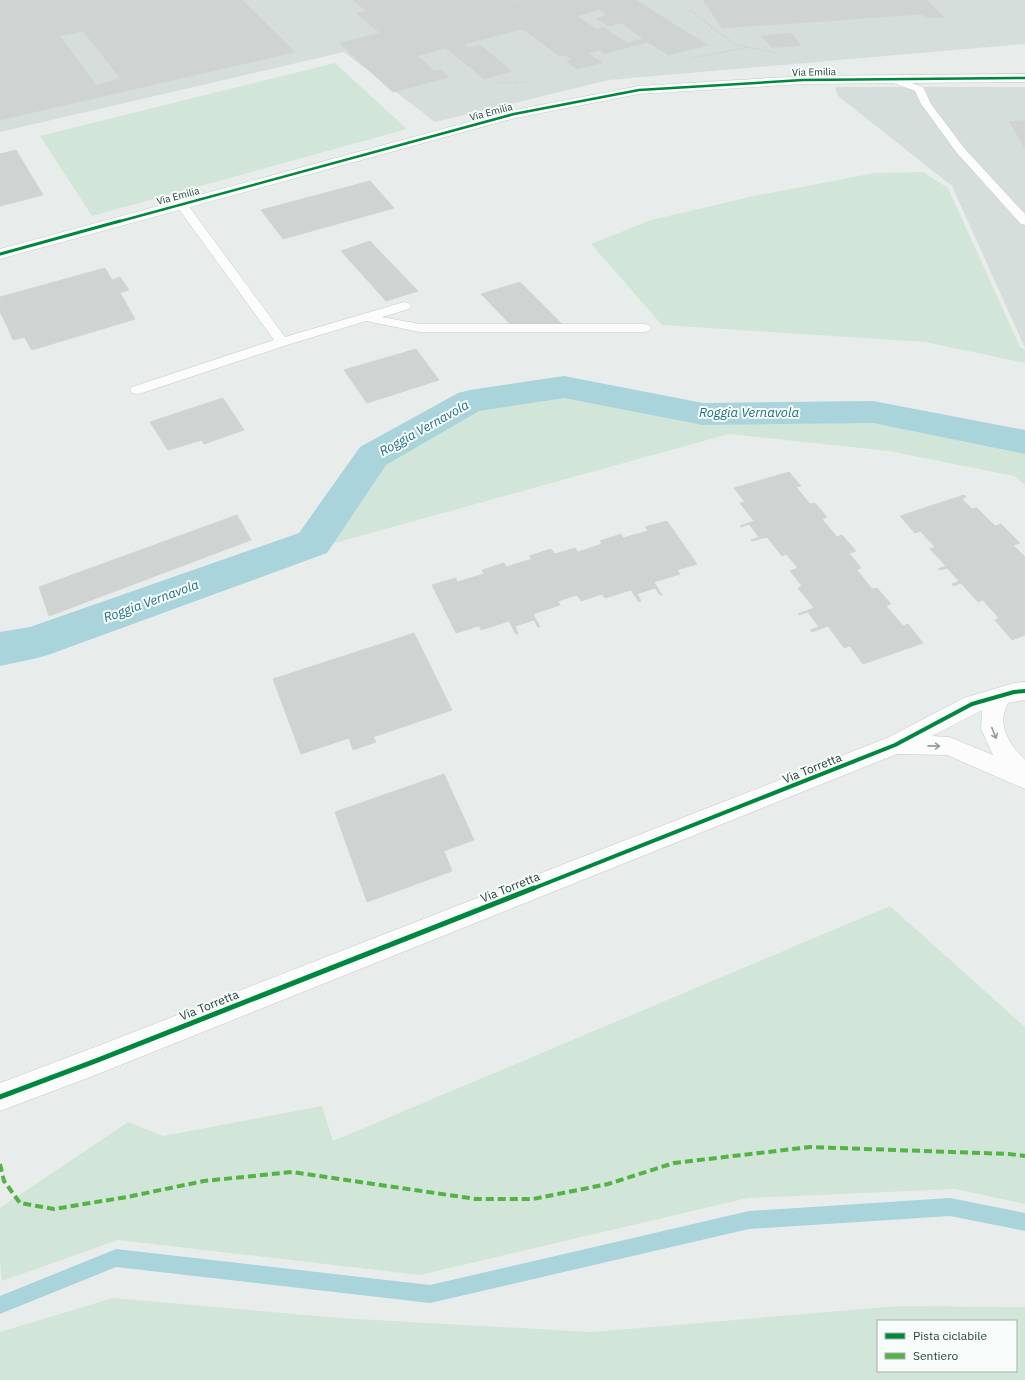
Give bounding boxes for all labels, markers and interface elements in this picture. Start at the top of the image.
street label: Via Emilia [792,65,837,79]
street label: Via Emilia [468,100,515,124]
street label: Via Emilia [155,184,202,208]
water label: Roggia Vernavola [376,396,472,460]
water label: Roggia Vernavola [699,404,799,421]
water label: Roggia Vernavola [101,576,201,626]
one-way arrow [991,727,999,739]
one-way arrow [927,742,940,750]
street label: Via Torretta [780,749,844,787]
street label: Via Torretta [478,868,542,906]
street label: Via Torretta [177,986,241,1024]
legend [877,1320,1017,1372]
text: Pista ciclabile [913,1328,987,1343]
text: Sentiero [913,1348,959,1363]

